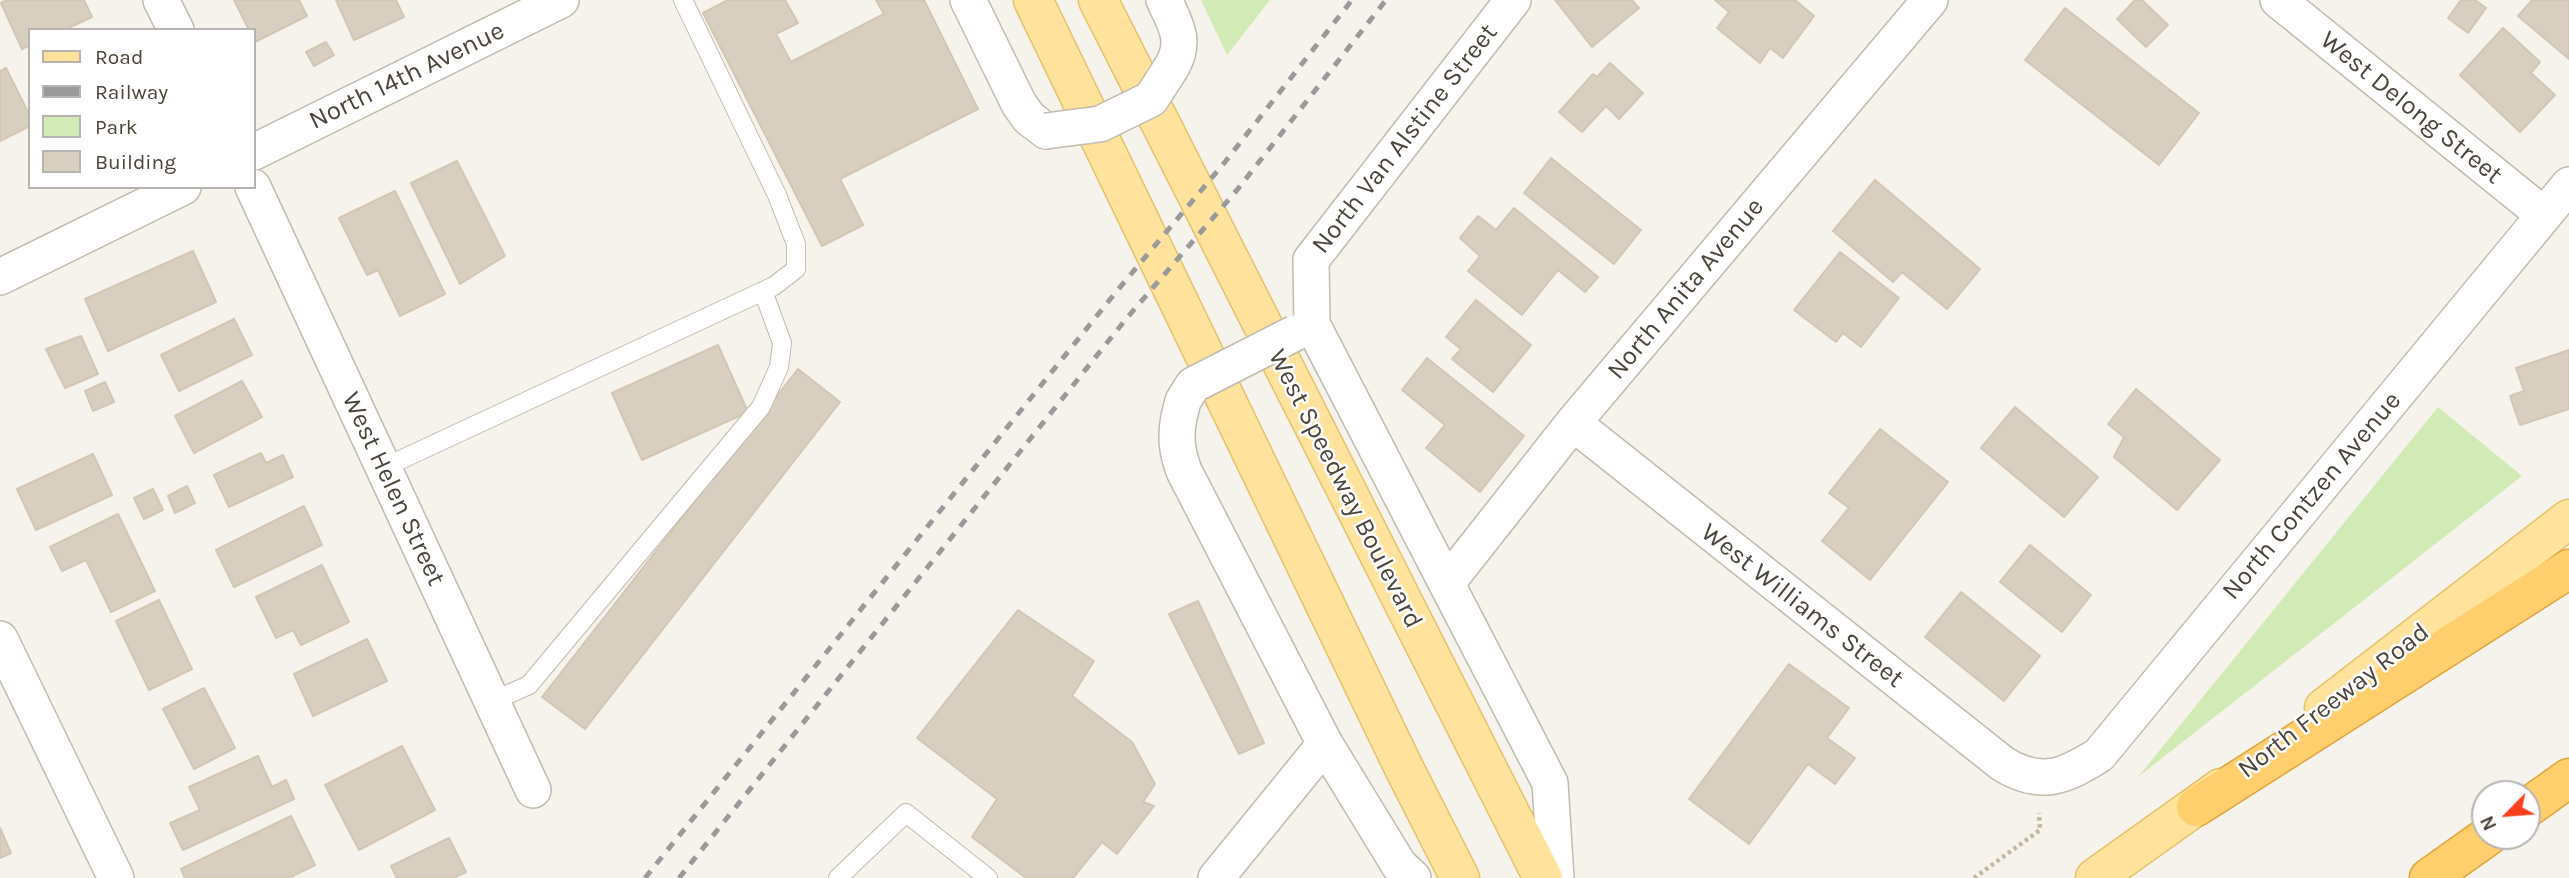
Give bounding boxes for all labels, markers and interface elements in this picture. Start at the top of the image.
street label: North 14th Avenue [304,15,510,137]
street label: North Van Alstine Street [1306,18,1504,260]
street label: West Delong Street [2314,25,2508,191]
legend [28,28,256,189]
text: Road [95,45,143,69]
text: Railway [95,80,168,104]
text: Park [95,115,138,139]
text: Building [95,150,176,174]
street label: North Anita Avenue [1601,192,1771,386]
street label: West Speedway Boulevard [1261,344,1429,634]
street label: North Contzen Avenue [2216,386,2408,606]
street label: West Helen Street [334,387,452,591]
street label: West Williams Street [1694,517,1910,695]
street label: North Freeway Road [2232,617,2436,785]
north arrow [2471,780,2541,850]
text: N [2476,812,2502,834]

